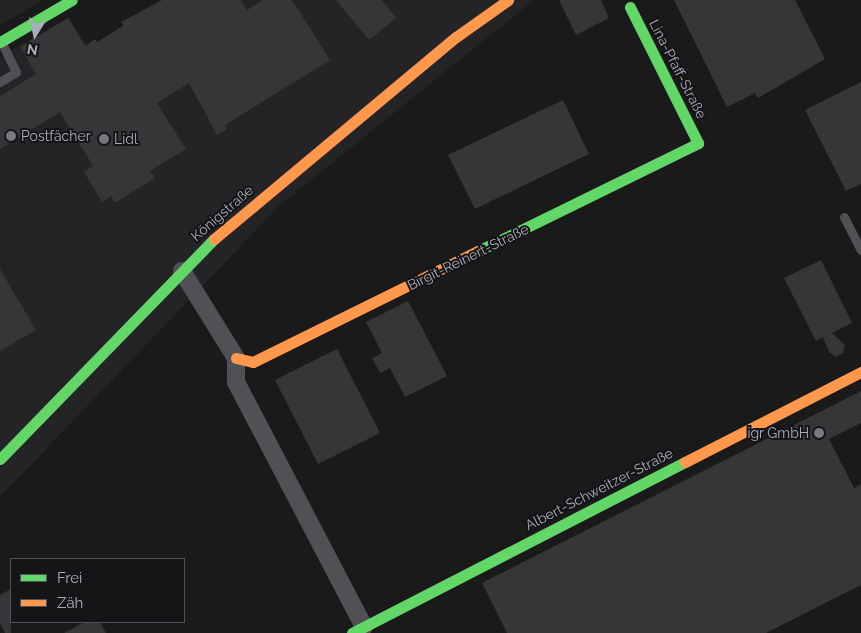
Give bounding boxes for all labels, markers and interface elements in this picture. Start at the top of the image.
north arrow [10,10,60,60]
street label: Lina-Pfaff-Straße [646,17,710,121]
text: N [26,41,39,59]
place label: Postfächer [21,128,91,144]
marker: Postfächer [5,130,17,142]
place label: Lidl [114,131,138,147]
marker: Lidl [98,133,110,145]
street label: Königstraße [188,182,256,244]
street label: Birgit-Reinert-Straße [405,220,531,294]
place label: igr GmbH [747,425,809,441]
marker: igr GmbH [813,427,825,439]
street label: Albert-Schweitzer-Straße [522,444,676,534]
legend [10,558,185,623]
text: Frei [57,569,82,587]
text: Zäh [57,594,83,612]

